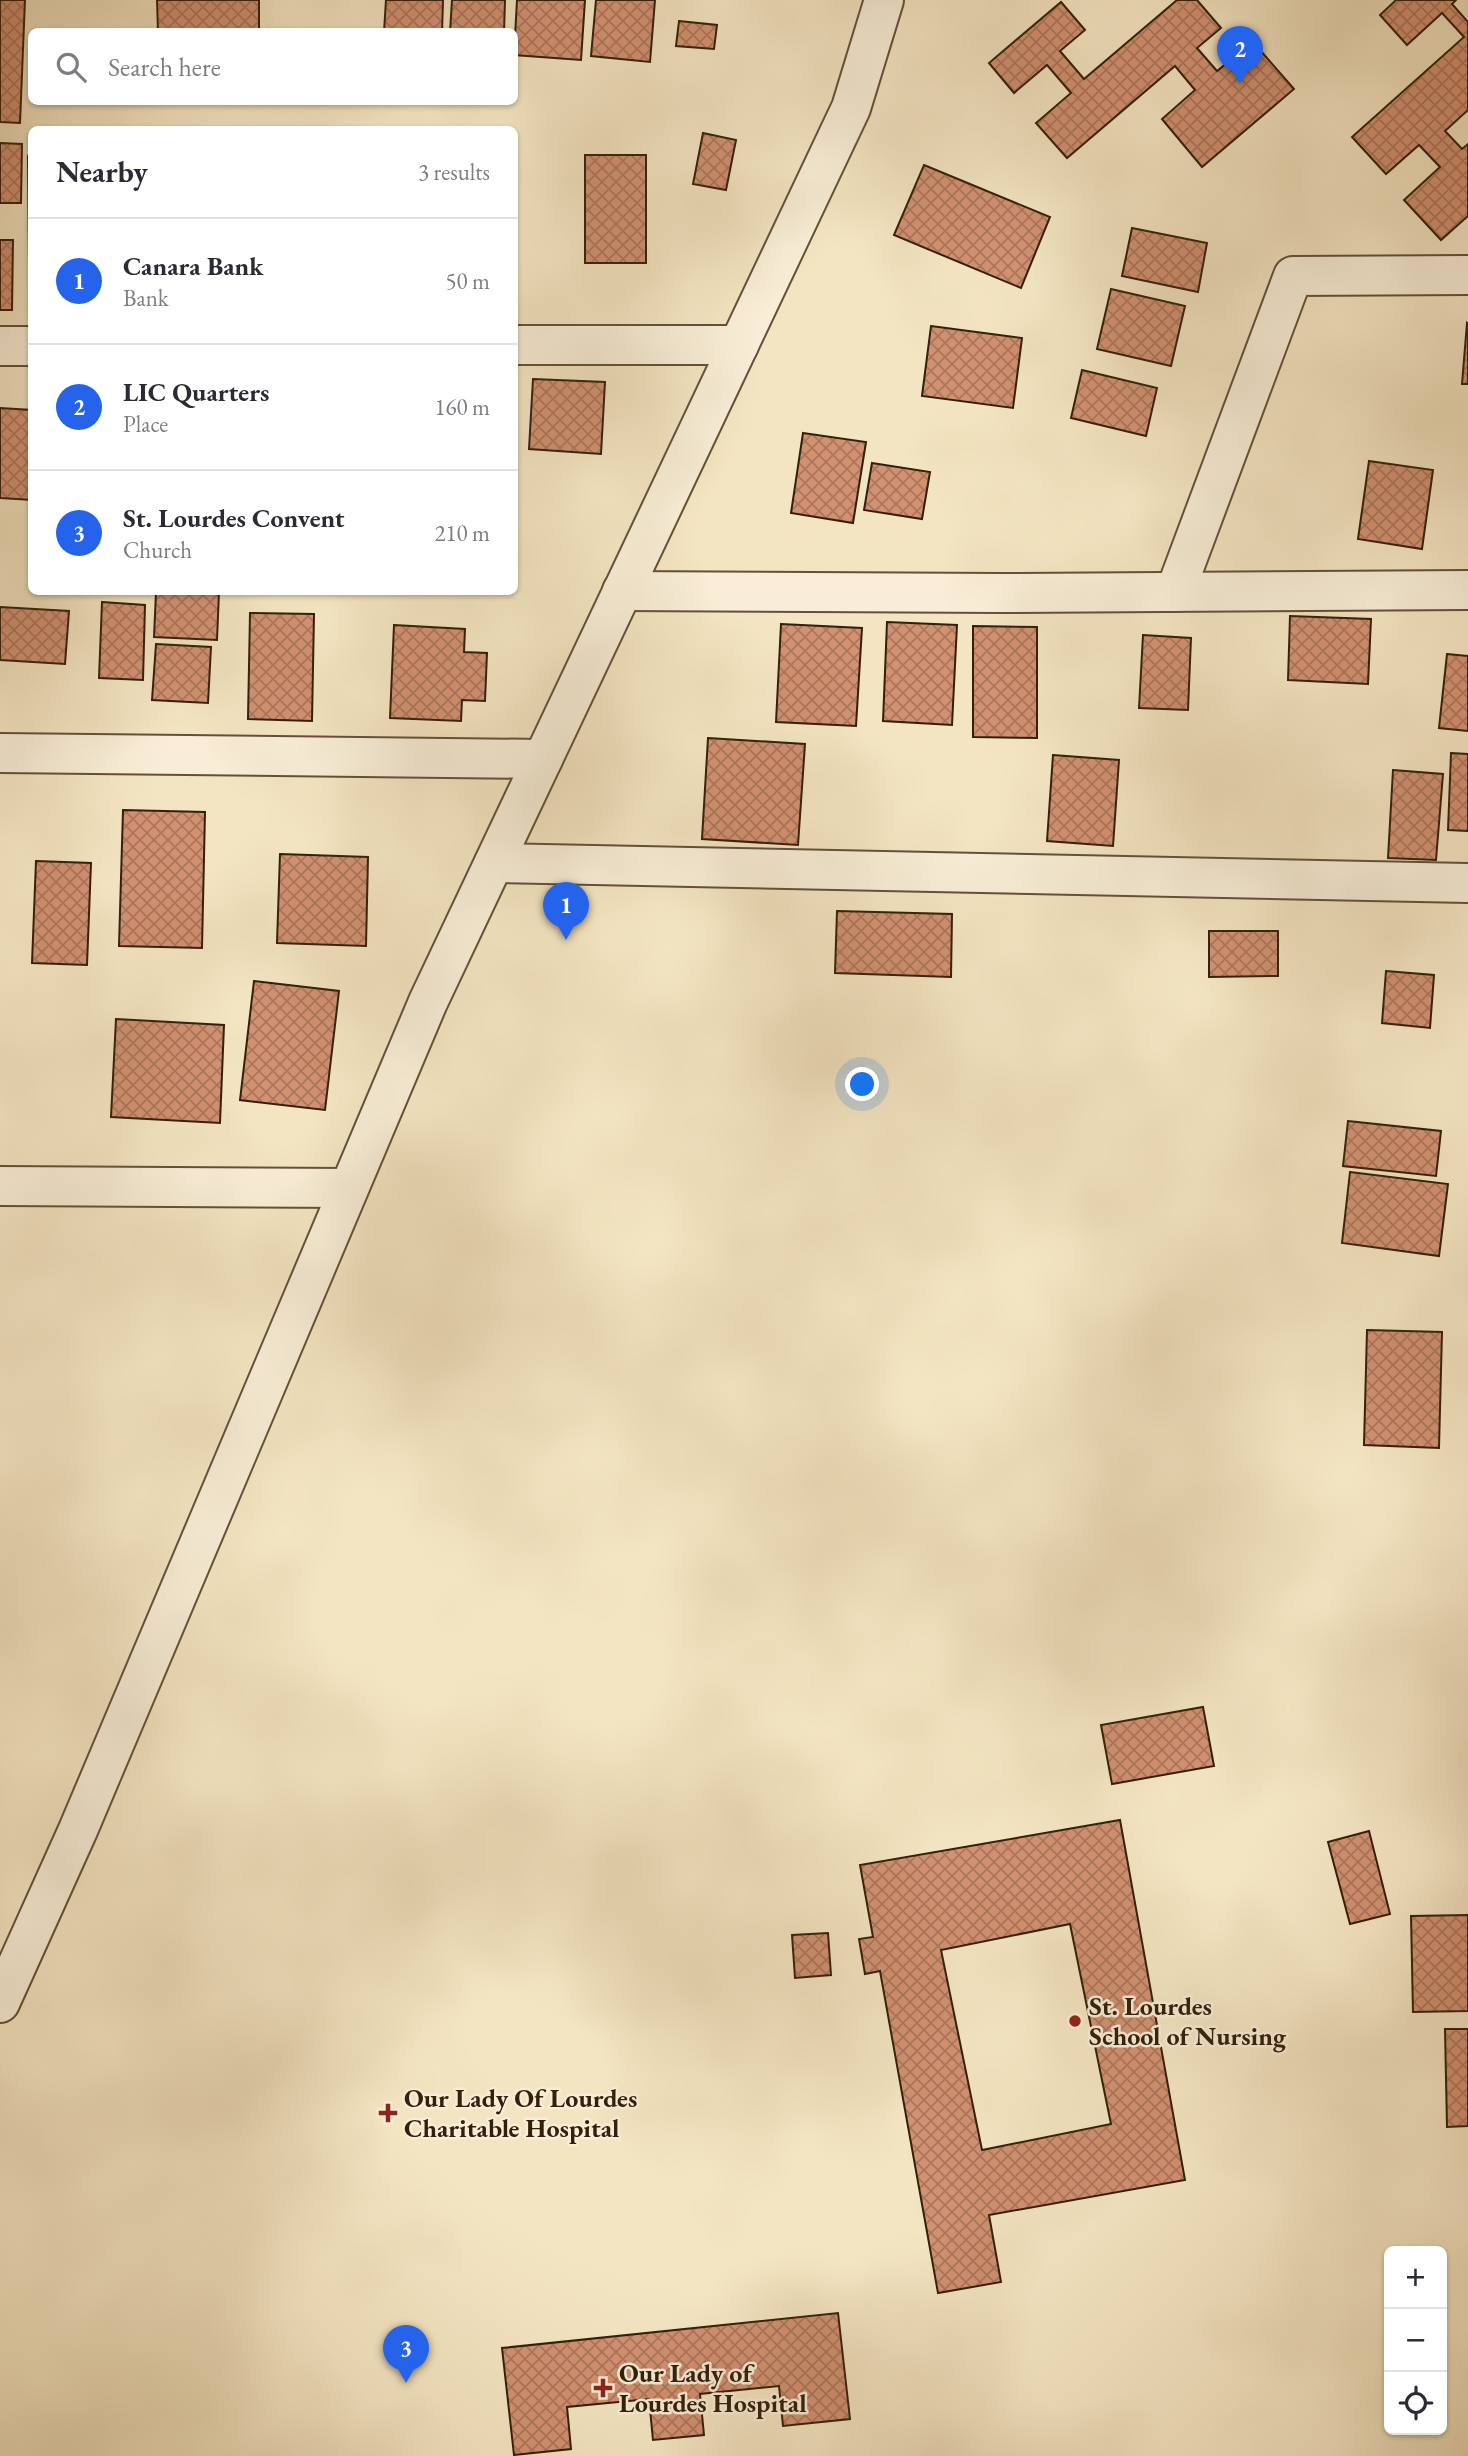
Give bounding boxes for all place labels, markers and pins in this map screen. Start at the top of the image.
pin: 2 [1217,26,1263,84]
pin: 1 [543,882,589,940]
place label: St. Lourdes School of Nursing [1089,1989,1287,2053]
marker: St. Lourdes School of Nursing [1067,2013,1083,2029]
place label: Our Lady Of Lourdes Charitable Hospital [404,2081,637,2145]
marker: Our Lady Of Lourdes Charitable Hospital [378,2103,398,2123]
pin: 3 [383,2325,429,2383]
place label: Our Lady of Lourdes Hospital [619,2356,807,2420]
marker: Our Lady of Lourdes Hospital [593,2378,613,2398]

